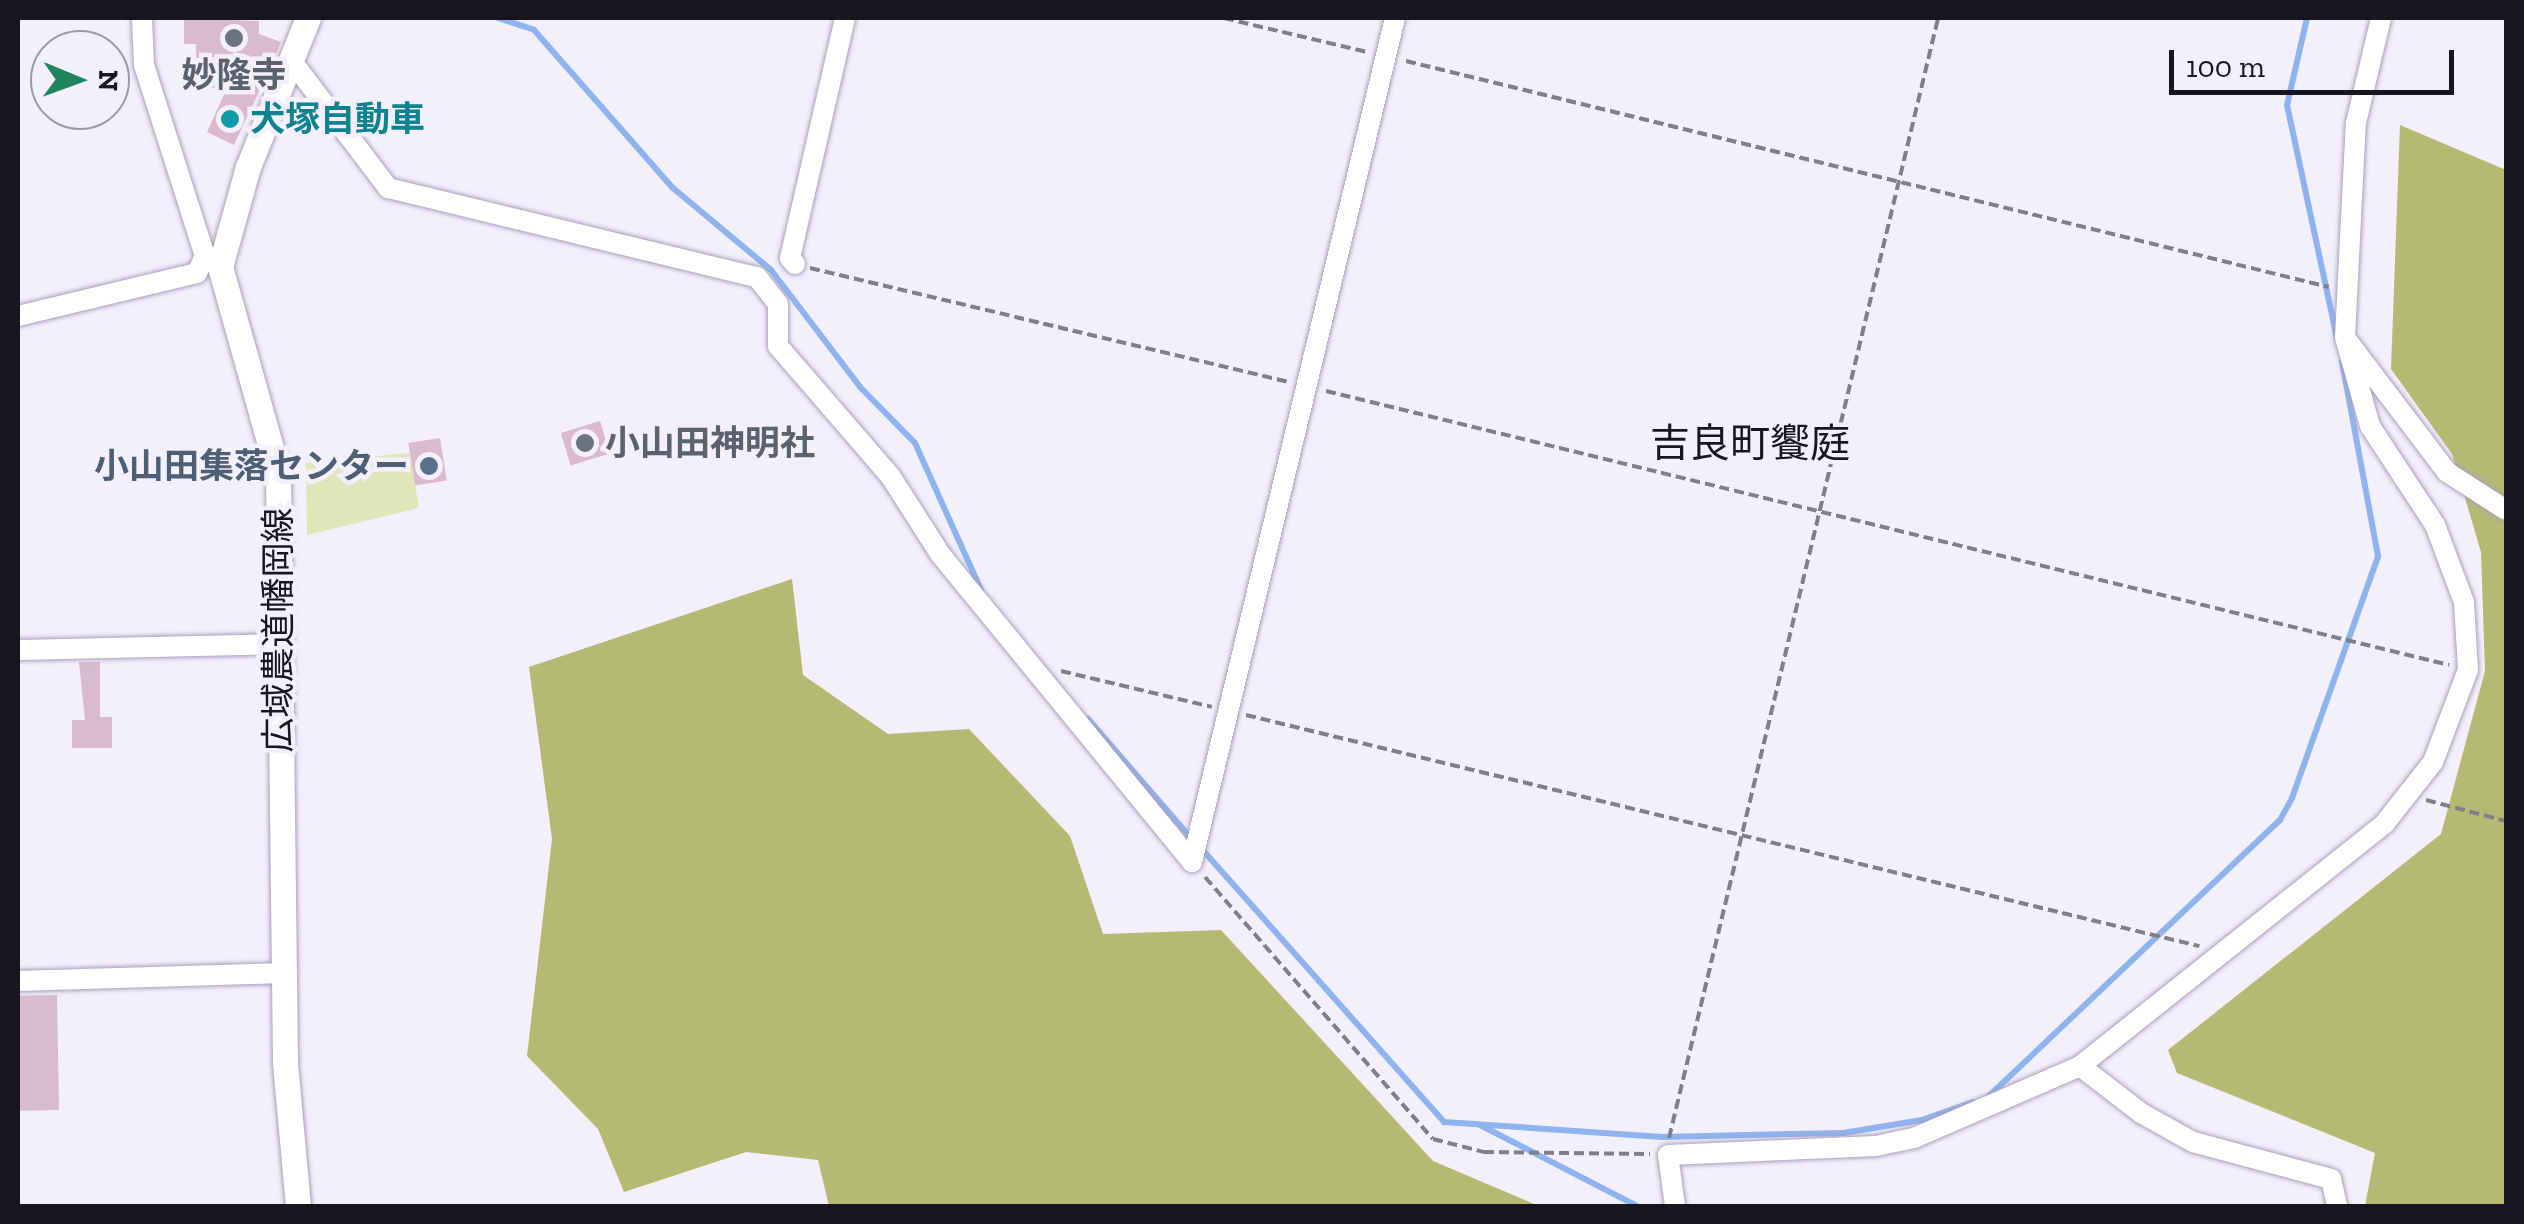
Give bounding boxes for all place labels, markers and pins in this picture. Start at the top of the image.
marker: 妙隆寺 [223,27,245,49]
place label: 妙隆寺 [182,54,286,96]
place label: 犬塚自動車 [250,98,425,140]
marker: 犬塚自動車 [219,108,241,130]
place label: 小山田神明社 [605,422,815,464]
marker: 小山田神明社 [574,432,596,454]
place label: 小山田集落センター [94,445,409,487]
marker: 小山田集落センター [418,455,440,477]

